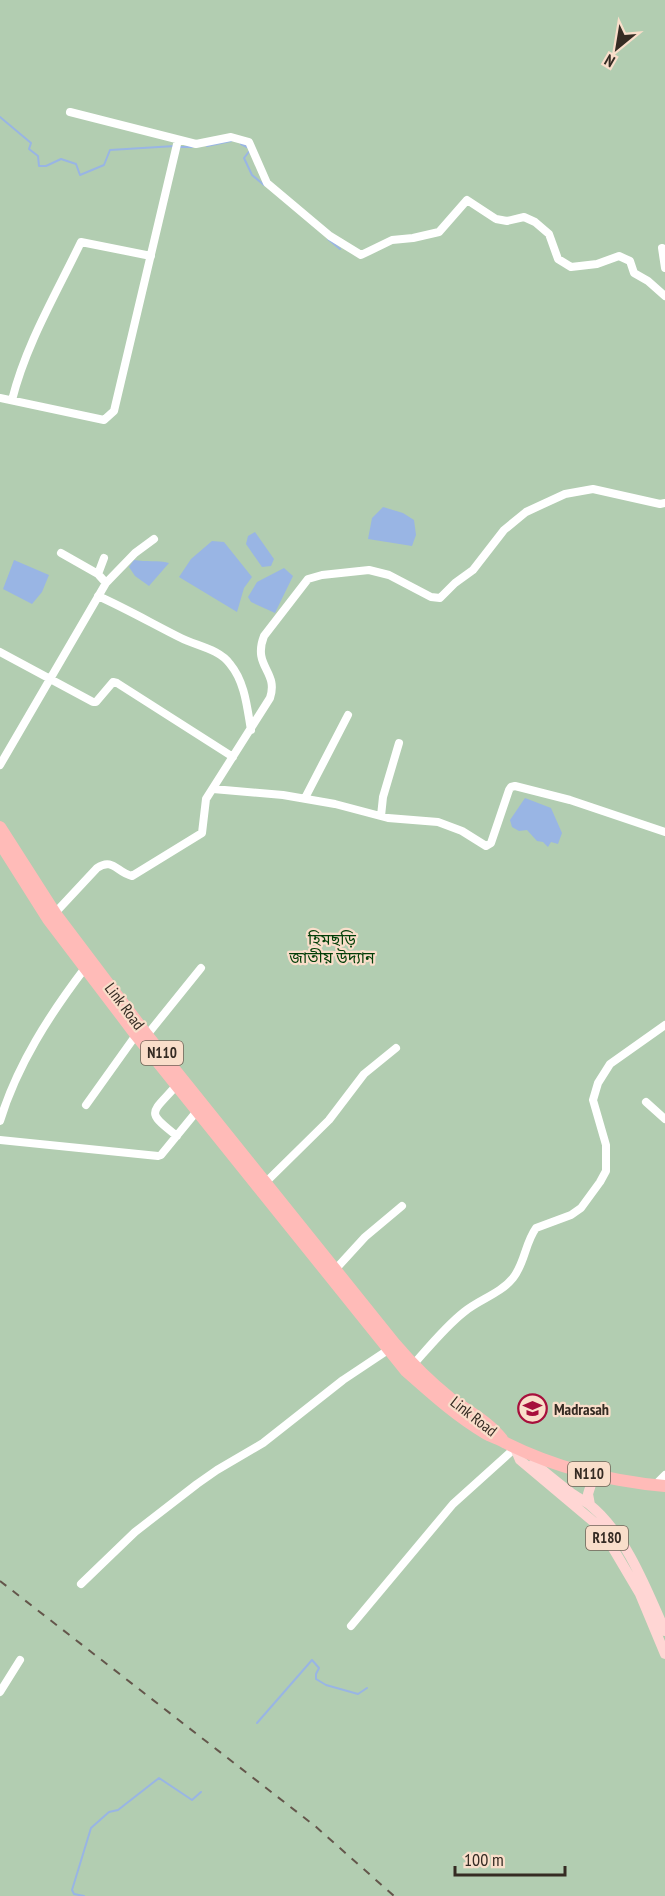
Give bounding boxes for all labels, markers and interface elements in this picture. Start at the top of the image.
north arrow [587,18,647,78]
text: N [601,50,618,72]
park label: হিমছড়ি জাতীয় উদ্যান [288,929,375,967]
street label: Link Road [101,979,149,1033]
road number: N110 [141,1041,183,1065]
street label: Link Road [447,1392,501,1440]
school or university icon: Madrasah [517,1393,549,1425]
place label: Madrasah [554,1399,609,1419]
road number: N110 [568,1462,610,1486]
road number: R180 [586,1526,628,1550]
scale bar [455,1839,564,1877]
text: 100 m [464,1848,504,1871]

